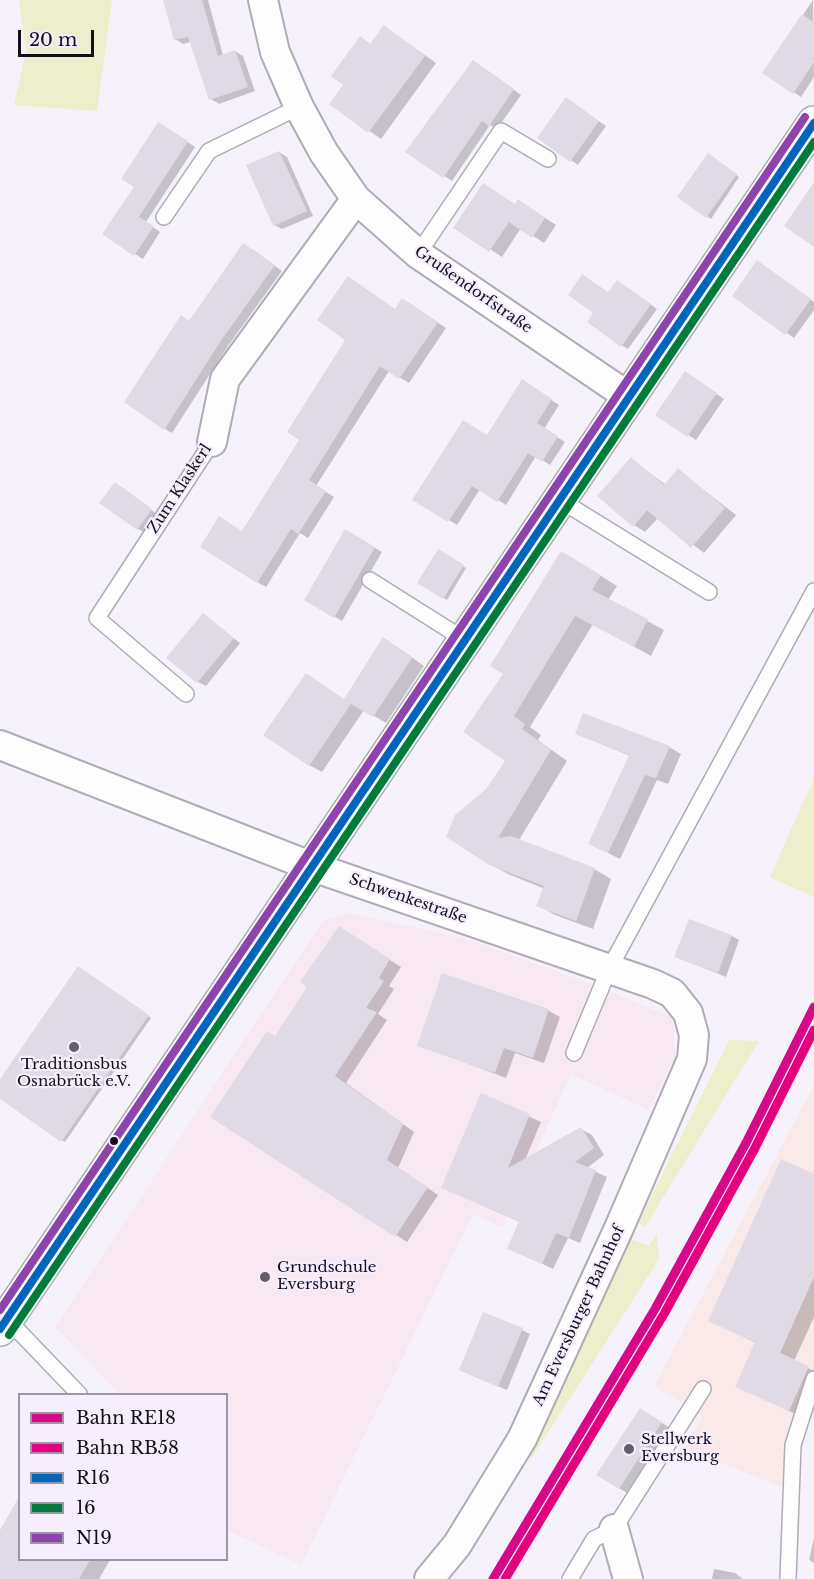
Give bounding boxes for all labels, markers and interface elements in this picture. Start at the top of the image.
scale bar [21,18,98,56]
text: 20 m [29,29,77,51]
street label: Grußendorfstraße [411,243,535,337]
street label: Zum Klaskerl [144,441,216,537]
street label: Schwenkestraße [347,870,469,928]
marker: Traditionsbus Osnabrück e.V. [67,1040,81,1054]
place label: Traditionsbus Osnabrück e.V. [17,1056,131,1091]
unlabelled marker [108,1135,120,1147]
street label: Am Eversburger Bahnhof [529,1223,629,1409]
place label: Grundschule Eversburg [277,1259,376,1294]
marker: Grundschule Eversburg [258,1270,272,1284]
legend [18,1393,228,1561]
text: Bahn RE18 [76,1407,176,1429]
place label: Stellwerk Eversburg [641,1431,719,1466]
text: Bahn RB58 [76,1437,179,1459]
marker: Stellwerk Eversburg [622,1442,636,1456]
text: R16 [76,1467,110,1489]
text: 16 [76,1497,96,1519]
text: N19 [76,1527,112,1549]

